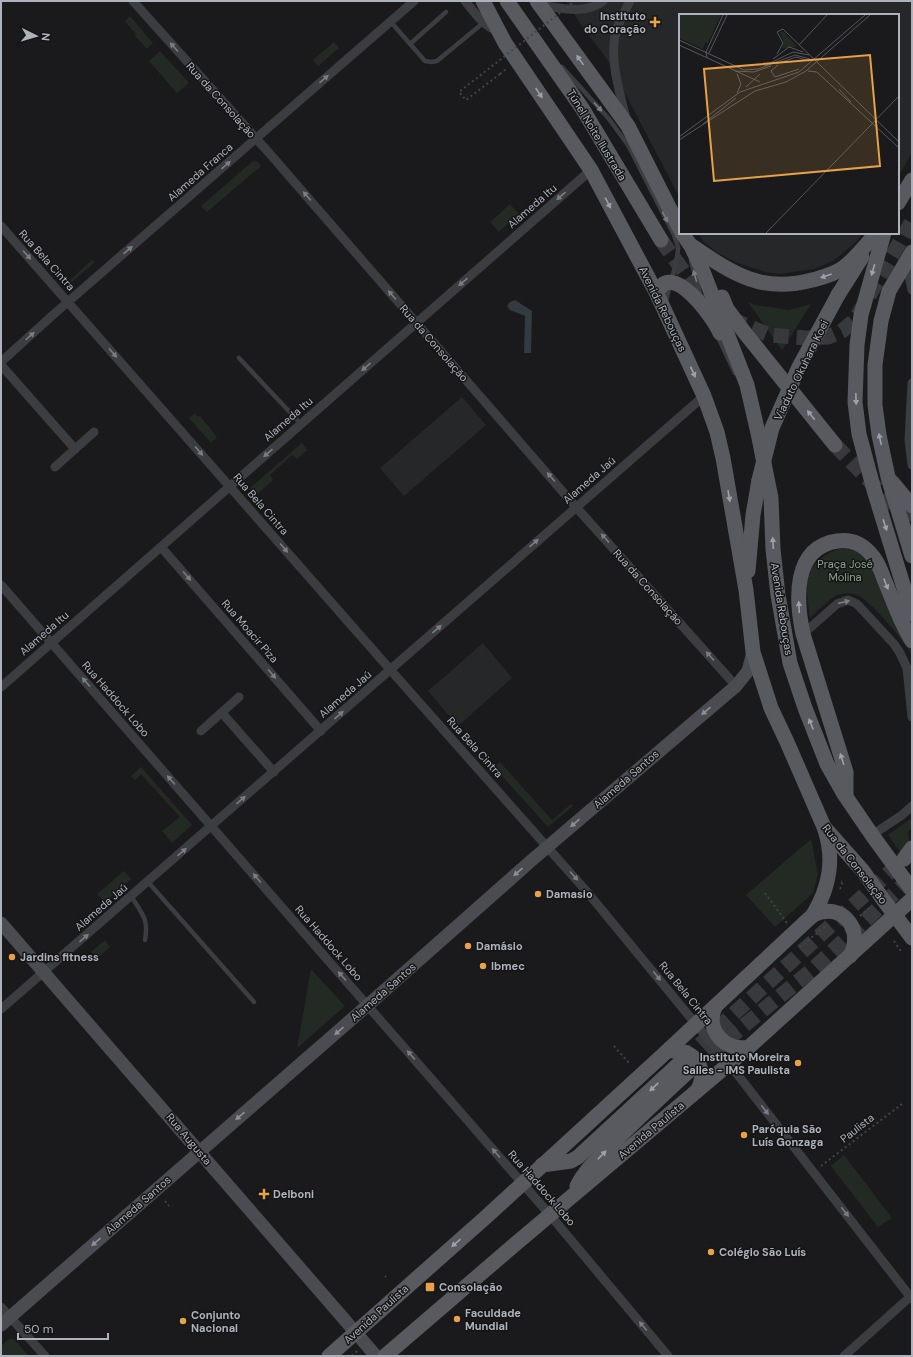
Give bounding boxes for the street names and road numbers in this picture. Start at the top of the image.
street label: Rua da Consolação [183,59,259,141]
street label: Túnel Noite Ilustrada [564,87,630,183]
street label: Alameda Franca [164,140,236,204]
street label: Alameda Itu [504,181,560,231]
street label: Rua Bela Cintra [16,227,78,293]
street label: Avenida Rebouças [636,264,690,354]
street label: Rua da Consolação [397,302,471,384]
street label: Viaduto Okuhara Koei [771,318,831,422]
street label: Alameda Itu [260,394,316,444]
street label: Alameda Jaú [560,453,618,507]
street label: Rua Bela Cintra [230,470,292,538]
street label: Rua da Consolação [610,546,686,628]
street label: Avenida Rebouças [768,562,796,656]
street label: Rua Moacir Piza [219,596,281,666]
street label: Alameda Itu [16,608,72,658]
street label: Rua Haddock Lobo [79,658,153,740]
street label: Alameda Jaú [316,667,374,721]
street label: Rua Bela Cintra [444,714,506,780]
street label: Alameda Santos [590,747,662,811]
street label: Rua da Consolação [819,821,891,907]
street label: Alameda Jaú [72,880,130,934]
street label: Rua Haddock Lobo [292,902,366,984]
street label: Rua Bela Cintra [656,959,716,1027]
street label: Alameda Santos [347,960,419,1024]
street label: Avenida Paulista [615,1098,687,1162]
street label: Rua Augusta [163,1110,215,1168]
street label: Paulista [837,1110,877,1146]
street label: Rua Haddock Lobo [505,1147,579,1229]
street label: Alameda Santos [102,1173,174,1237]
street label: Avenida Paulista [341,1281,411,1347]

